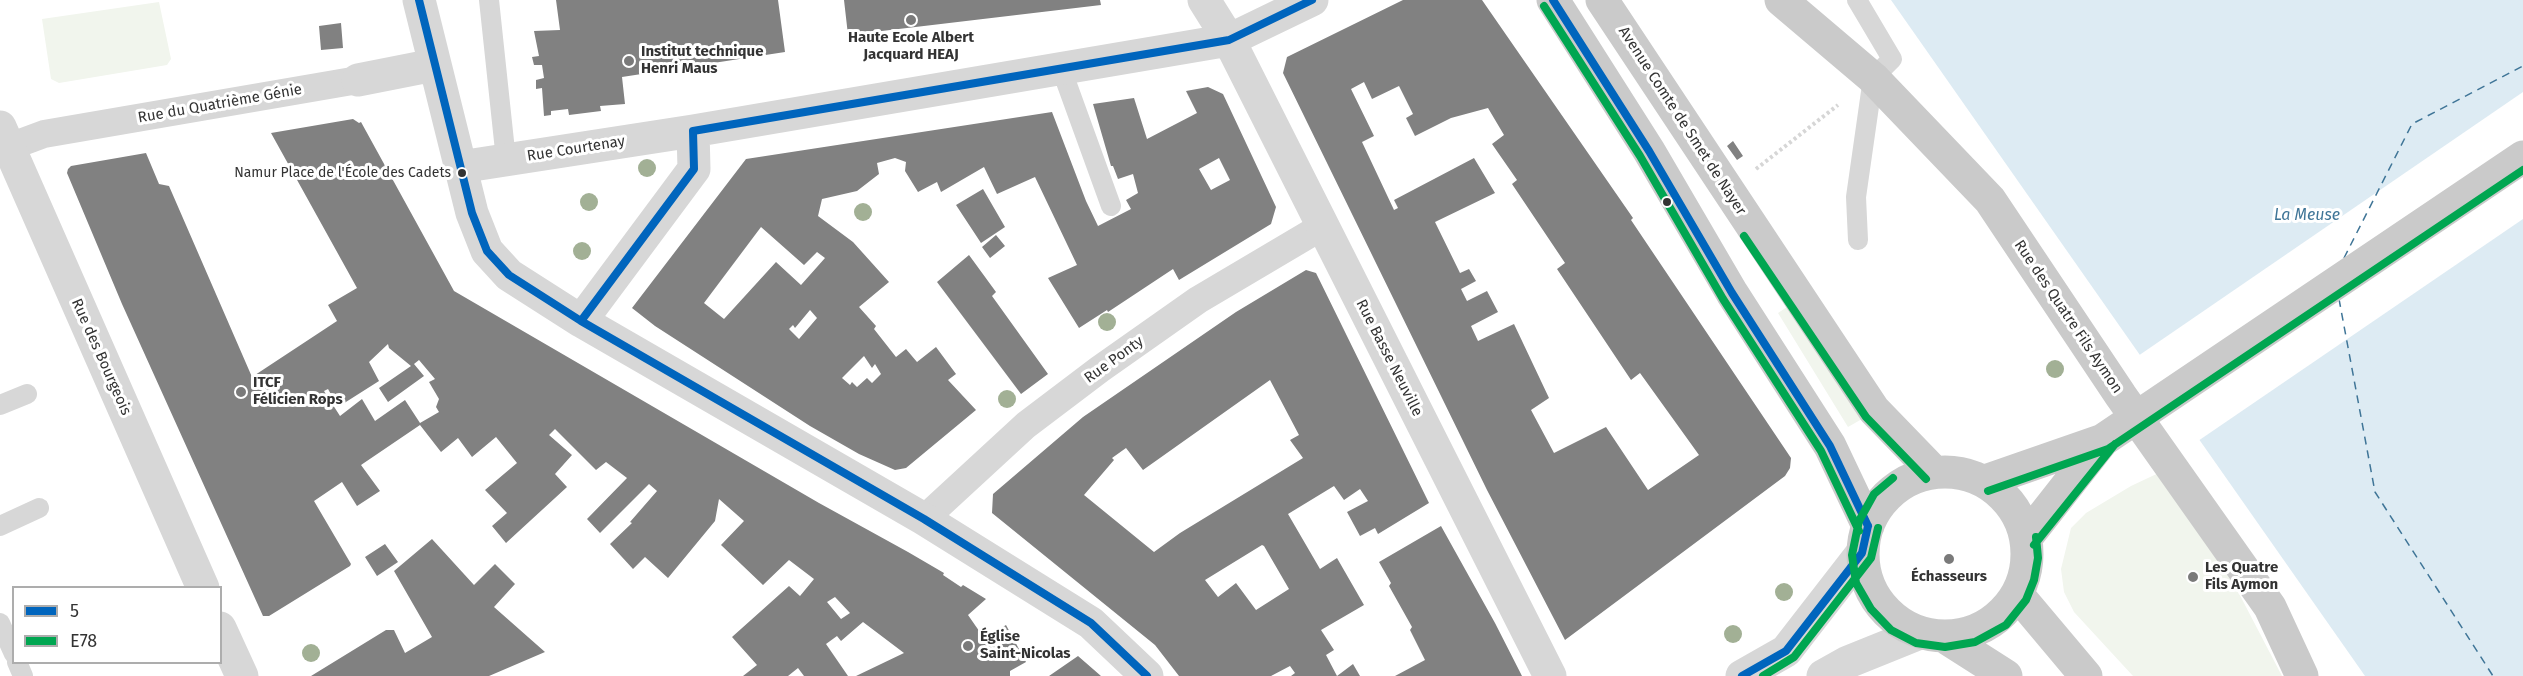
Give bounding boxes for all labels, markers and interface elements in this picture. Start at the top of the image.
marker: Haute Ecole Albert Jacquard HEAJ [904,13,918,27]
street label: Avenue Comte de Smet de Nayer [1614,23,1750,219]
place label: Haute Ecole Albert Jacquard HEAJ [848,29,974,64]
place label: Institut technique Henri Maus [641,43,763,78]
marker: Institut technique Henri Maus [622,54,636,68]
street label: Rue du Quatrième Génie [137,81,303,127]
street label: Rue Courtenay [526,132,626,166]
place label: Namur Place de l'École des Cadets [234,165,451,181]
marker: Namur Place de l'École des Cadets [456,167,468,179]
unlabelled marker [1661,196,1673,208]
water label: La Meuse [2274,206,2340,226]
street label: Rue des Quatre Fils Aymon [2010,237,2126,397]
street label: Rue des Bourgeois [67,296,135,418]
street label: Rue Basse Neuville [1352,297,1426,419]
street label: Rue Ponty [1081,333,1147,387]
place label: ITCF Félicien Rops [253,374,343,409]
marker: ITCF Félicien Rops [234,385,248,399]
marker: Échasseurs [1942,552,1956,566]
place label: Les Quatre Fils Aymon [2205,559,2278,594]
place label: Échasseurs [1911,568,1987,586]
marker: Les Quatre Fils Aymon [2186,570,2200,584]
legend [12,586,222,664]
text: 5 [70,600,79,622]
place label: Église Saint-Nicolas [980,628,1070,663]
text: E78 [70,630,97,652]
marker: Église Saint-Nicolas [961,639,975,653]

